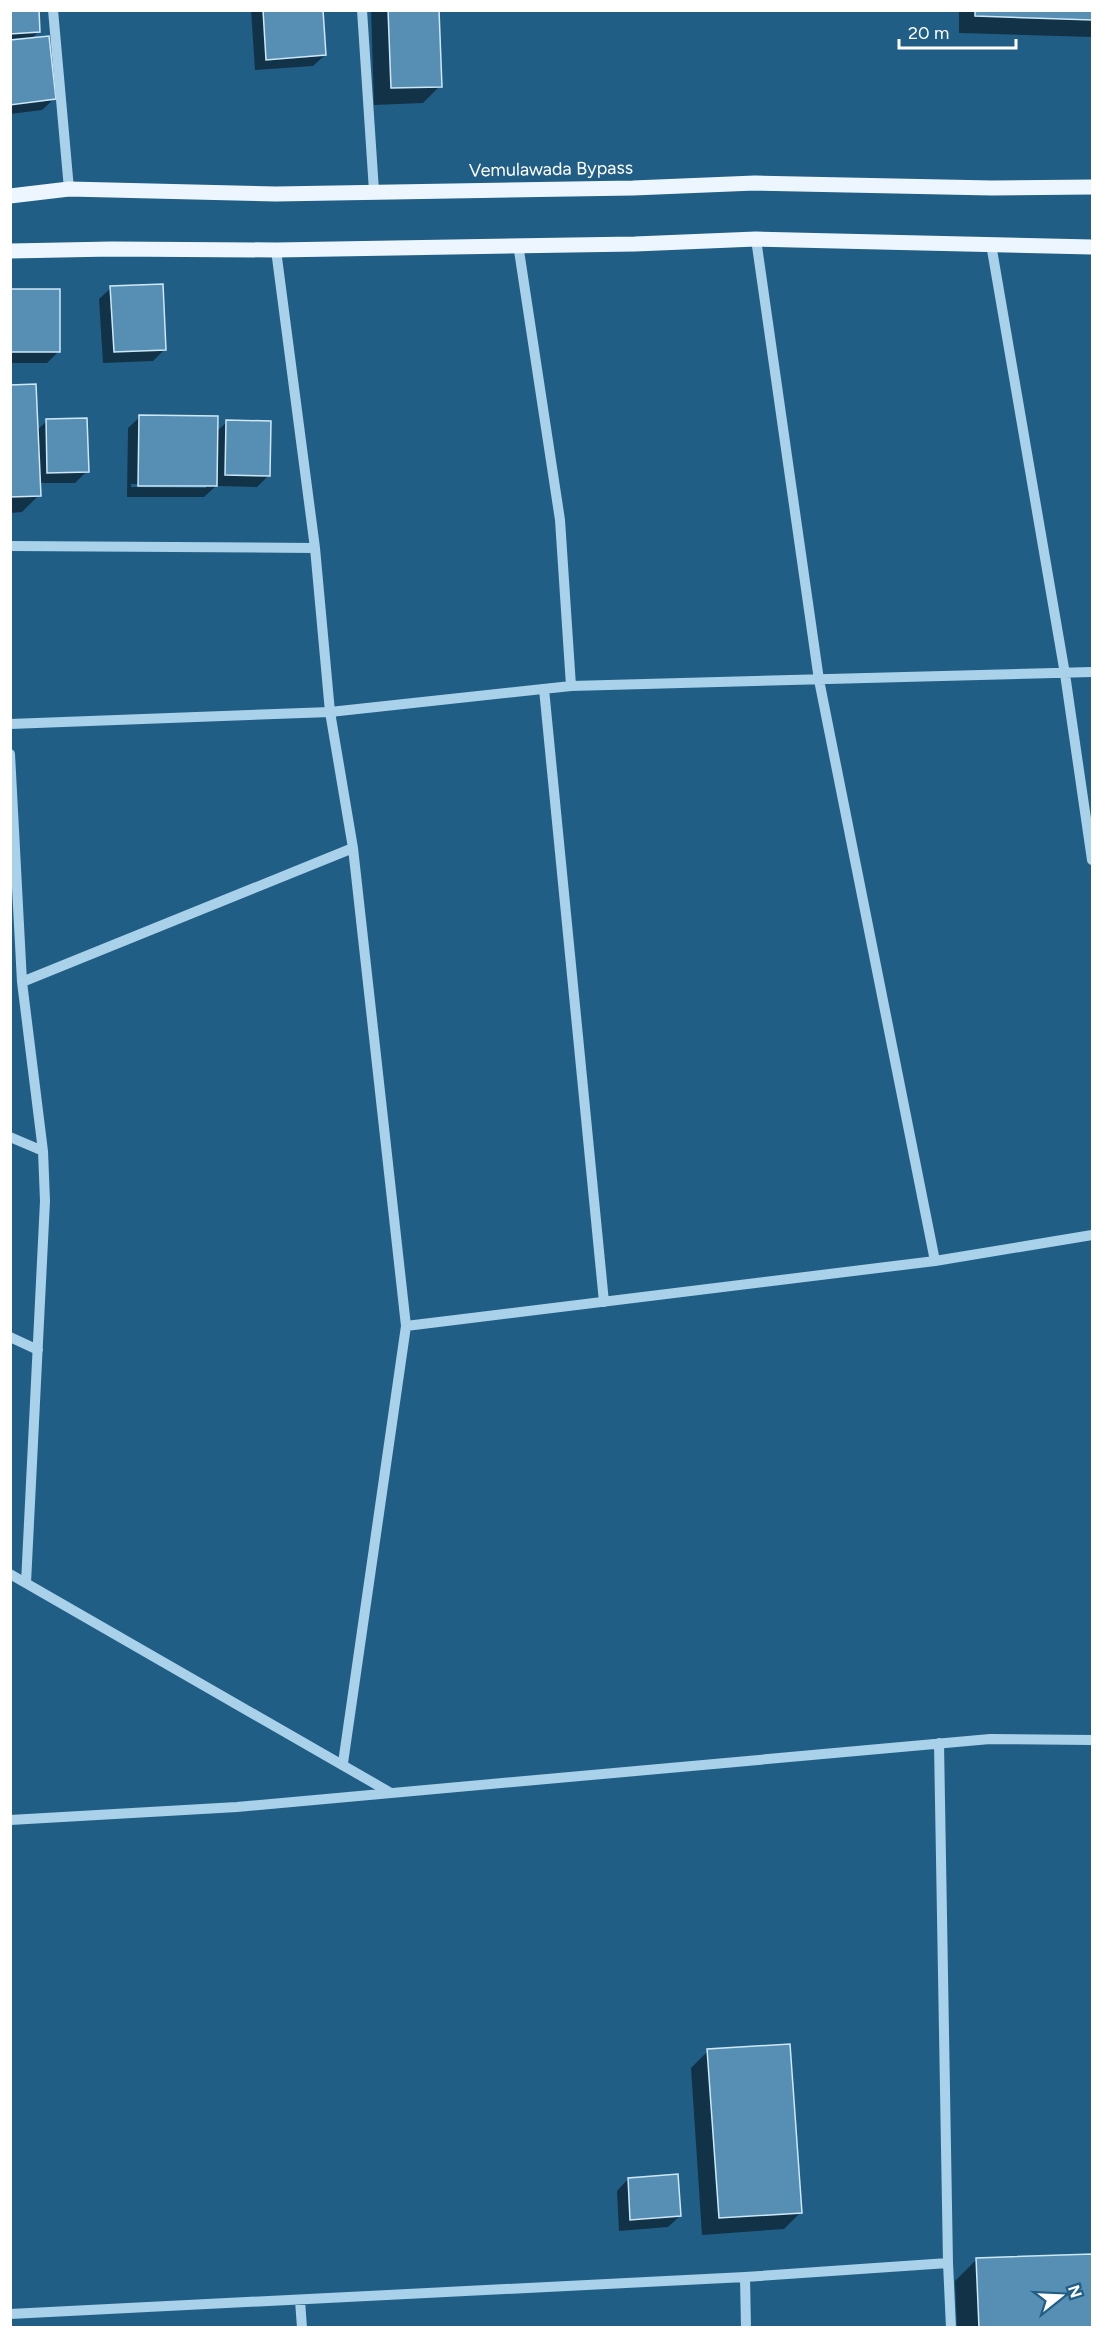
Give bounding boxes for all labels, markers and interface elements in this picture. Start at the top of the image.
scale bar [899,12,1016,50]
text: 20 m [908,22,949,44]
street label: Vemulawada Bypass [469,157,633,181]
north arrow [1031,2266,1091,2326]
text: N [1064,2283,1086,2300]

